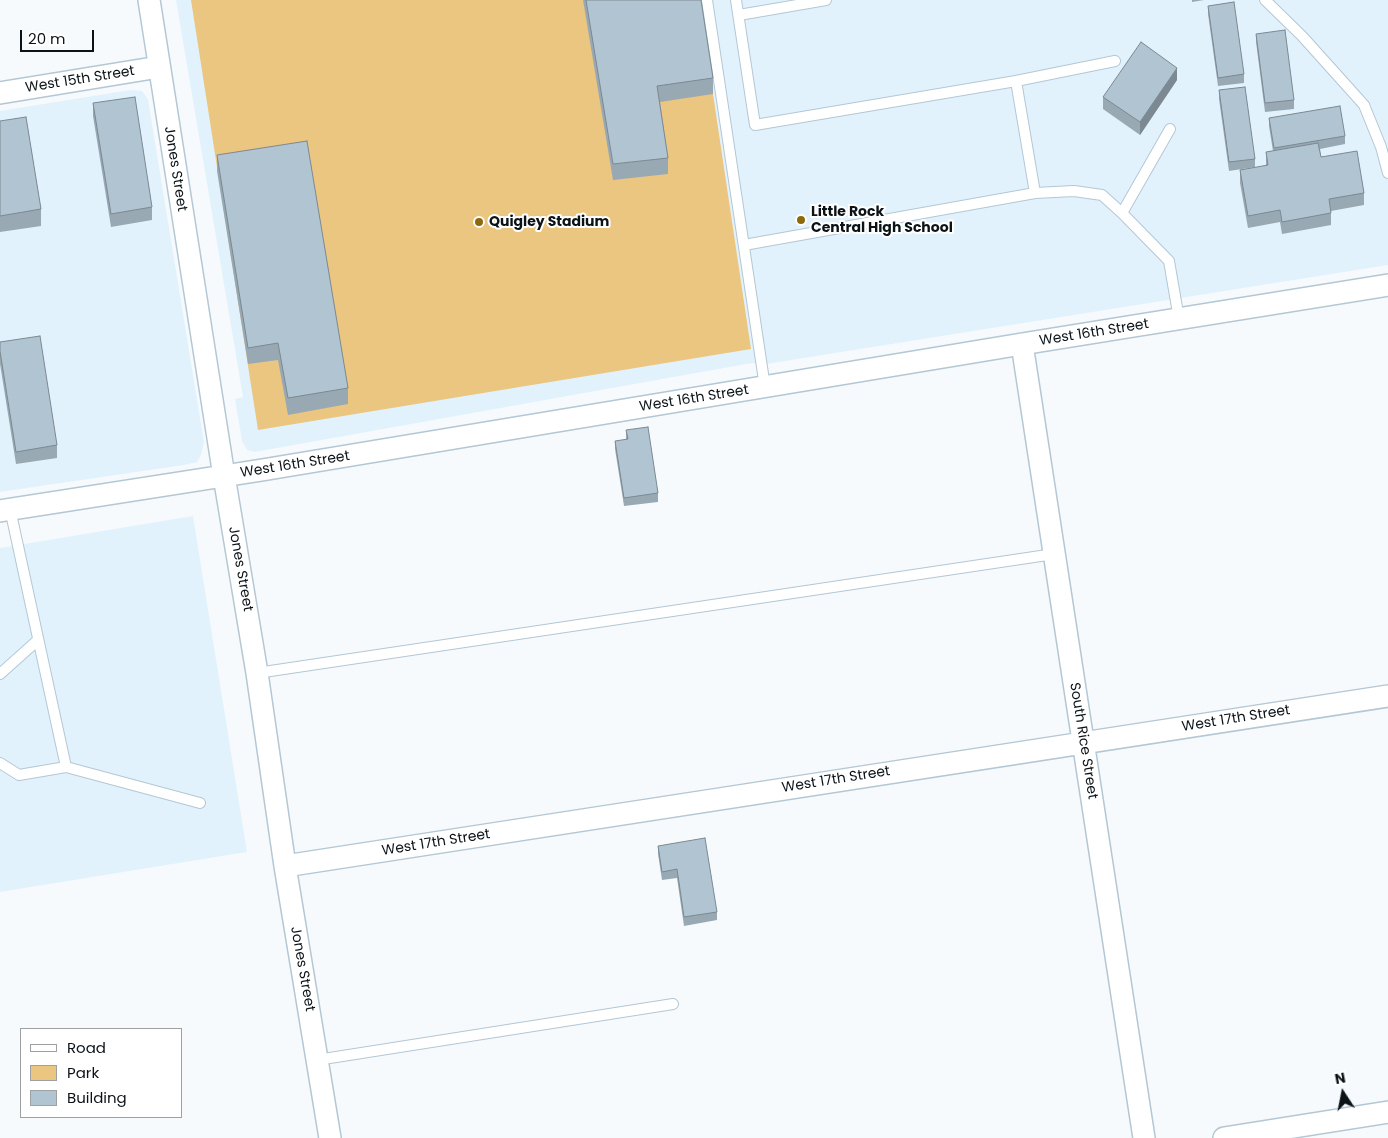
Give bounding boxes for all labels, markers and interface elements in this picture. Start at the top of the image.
scale bar [22,20,96,52]
text: 20 m [28,28,66,49]
street label: West 15th Street [24,63,136,97]
street label: Jones Street [160,125,190,213]
place label: Little Rock Central High School [811,204,953,236]
place label: Quigley Stadium [489,214,609,230]
marker: Little Rock Central High School [795,214,807,226]
marker: Quigley Stadium [473,216,485,228]
street label: West 16th Street [1038,316,1150,350]
street label: West 16th Street [638,382,750,416]
street label: West 16th Street [239,448,351,482]
street label: Jones Street [224,525,256,613]
street label: South Rice Street [1065,682,1101,800]
street label: West 17th Street [1181,702,1291,736]
street label: West 17th Street [781,763,891,797]
street label: West 17th Street [381,826,491,860]
street label: Jones Street [286,925,318,1013]
legend [20,1028,182,1118]
text: Road [67,1037,106,1058]
text: Park [67,1062,99,1083]
text: N [1333,1067,1347,1089]
north arrow [1318,1068,1368,1118]
text: Building [67,1087,127,1108]

